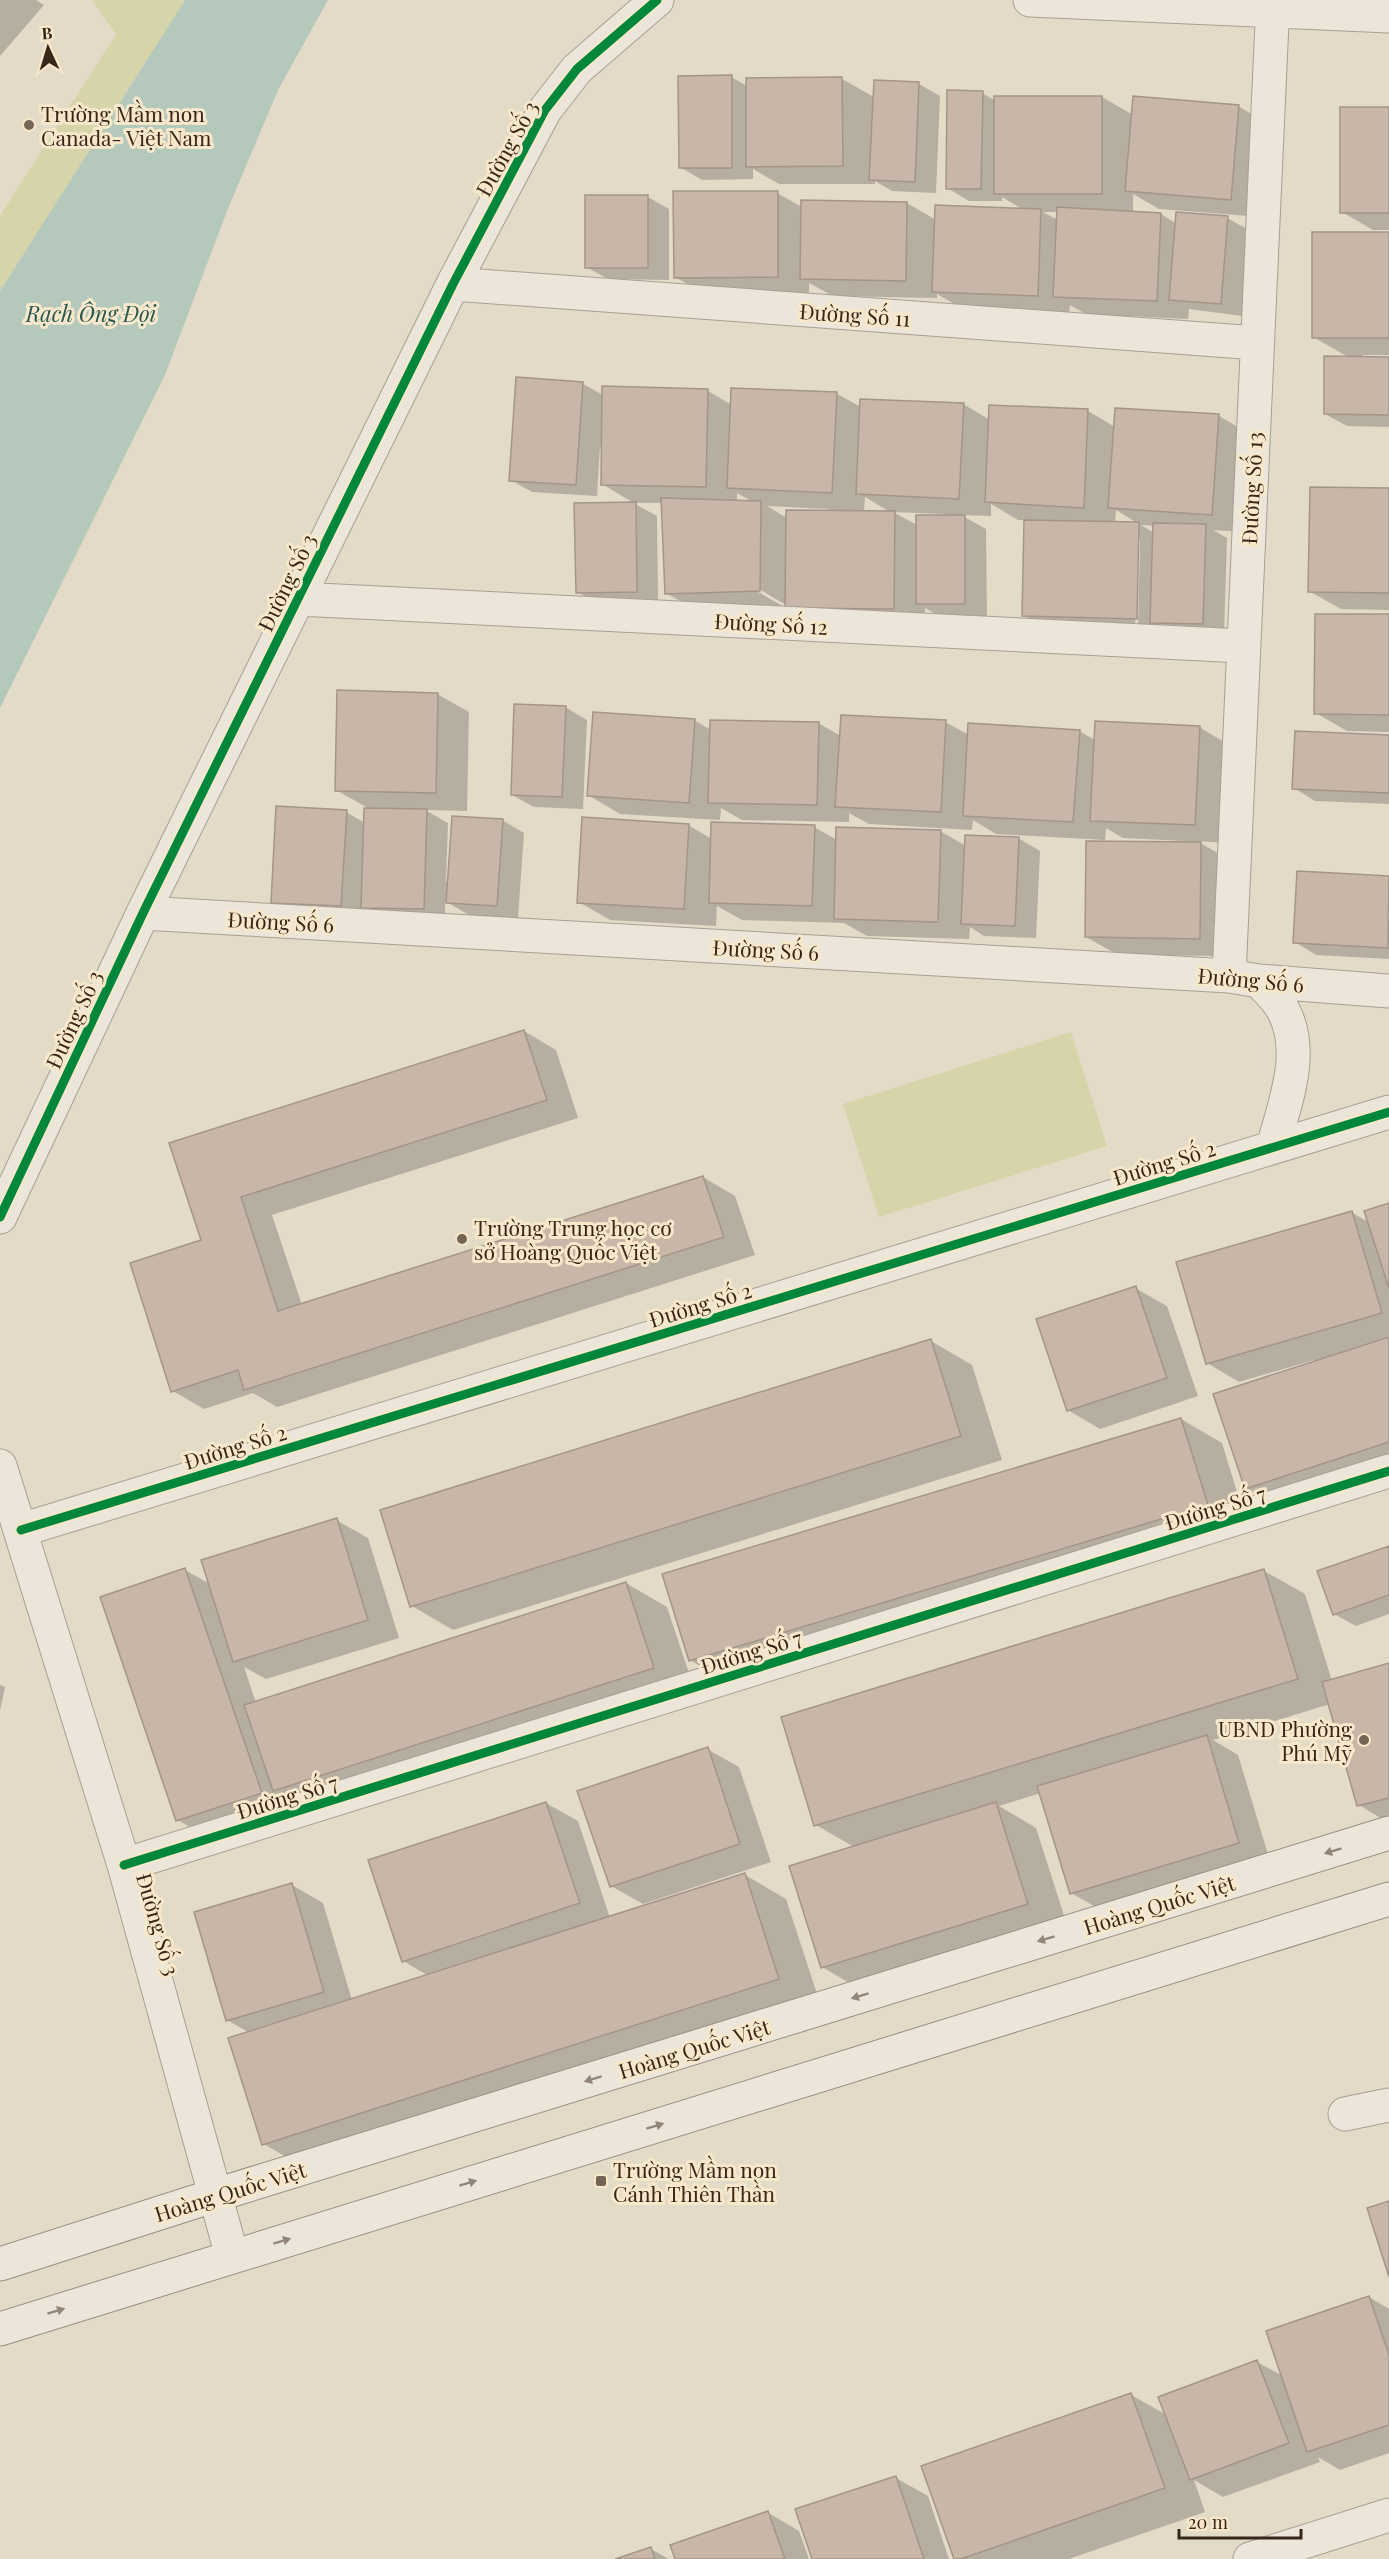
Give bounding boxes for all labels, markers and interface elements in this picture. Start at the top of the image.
north arrow [18,18,78,78]
text: B [41,22,53,43]
street label: Đường Số 3 [468,95,544,201]
place label: Trường Mầm non Canada- Việt Nam [41,99,212,151]
marker: Trường Mầm non Canada- Việt Nam [22,118,36,132]
street label: Đường Số 11 [799,296,912,332]
water label: Rạch Ông Đội [25,298,157,328]
street label: Đường Số 13 [1234,431,1268,545]
street label: Đường Số 3 [250,529,322,635]
street label: Đường Số 12 [714,606,828,640]
street label: Đường Số 6 [227,904,335,938]
street label: Đường Số 6 [712,932,820,966]
street label: Đường Số 6 [1197,960,1305,998]
street label: Đường Số 3 [38,965,108,1073]
street label: Đường Số 2 [1109,1133,1219,1191]
place label: Trường Trung học cơ sở Hoàng Quốc Việt [474,1213,672,1265]
marker: Trường Trung học cơ sở Hoàng Quốc Việt [455,1232,469,1246]
street label: Đường Số 2 [645,1275,755,1333]
street label: Đường Số 2 [180,1417,290,1475]
street label: Đường Số 7 [1161,1478,1269,1536]
street label: Đường Số 7 [697,1622,805,1680]
place label: UBND Phường Phú Mỹ [1218,1714,1352,1766]
marker: UBND Phường Phú Mỹ [1357,1733,1371,1747]
street label: Đường Số 7 [233,1767,341,1825]
one-way arrow [1324,1847,1342,1856]
street label: Hoàng Quốc Việt [1080,1868,1239,1940]
street label: Đường Số 3 [131,1870,187,1978]
one-way arrow [1037,1935,1055,1944]
one-way arrow [851,1992,869,2002]
street label: Hoàng Quốc Việt [615,2012,774,2084]
one-way arrow [584,2074,602,2084]
one-way arrow [646,2120,664,2130]
street label: Hoàng Quốc Việt [151,2155,310,2227]
place label: Trường Mầm non Cánh Thiên Thần [613,2155,777,2207]
marker: Trường Mầm non Cánh Thiên Thần [594,2174,608,2188]
one-way arrow [459,2178,477,2187]
one-way arrow [273,2236,291,2245]
one-way arrow [47,2306,65,2315]
scale bar [1179,2502,1300,2540]
text: 20 m [1188,2510,1228,2534]

